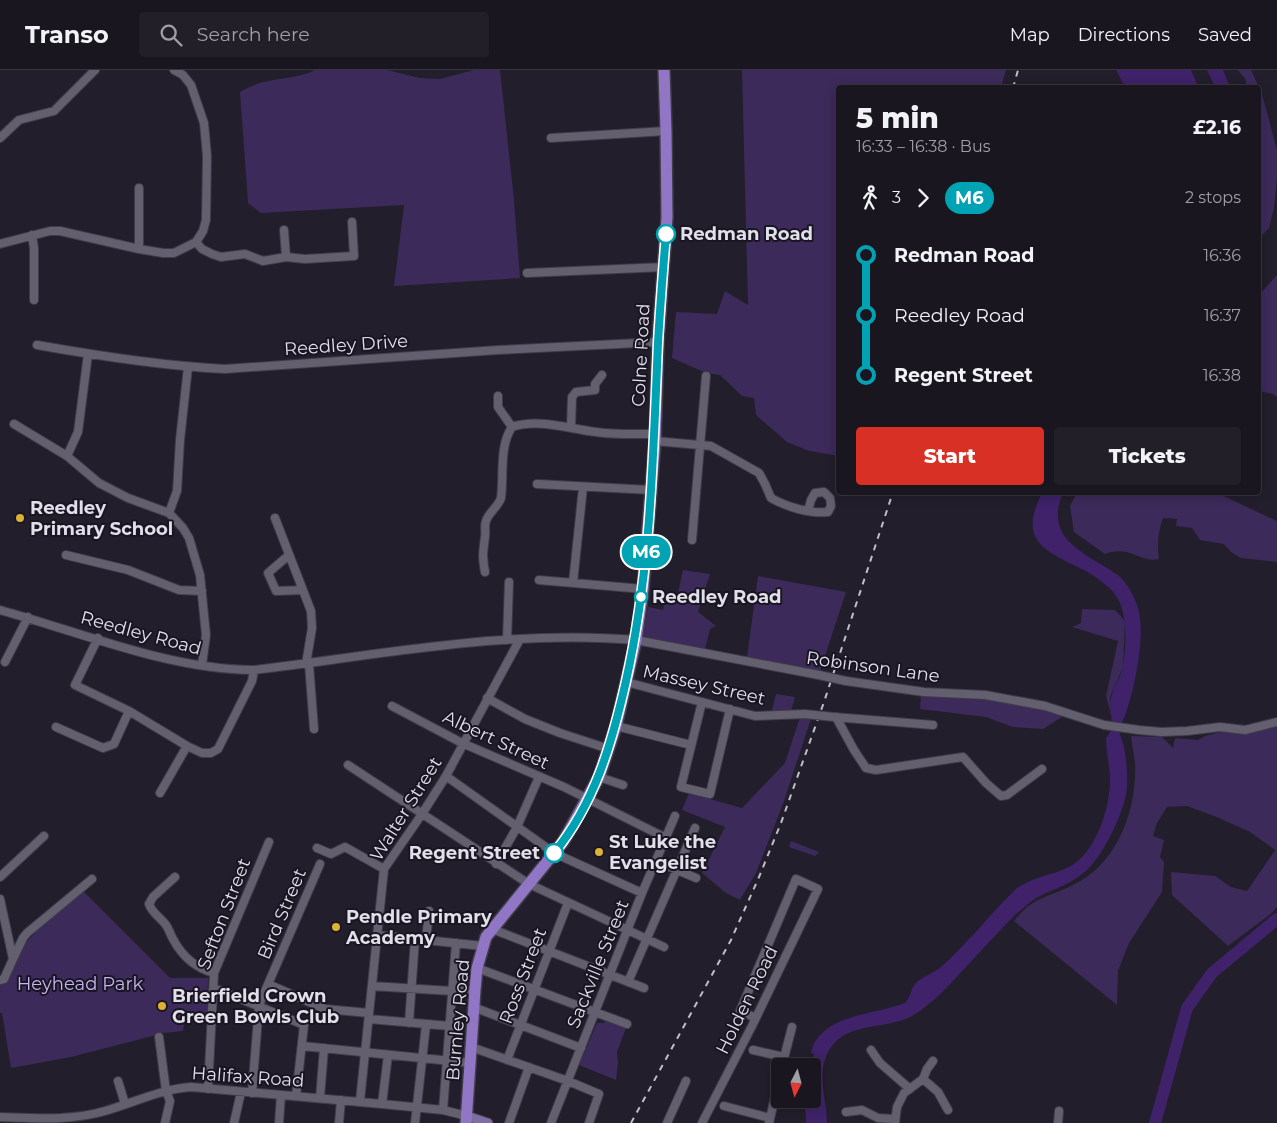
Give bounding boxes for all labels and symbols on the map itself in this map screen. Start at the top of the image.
place label: Redman Road [680,223,813,245]
marker: Redman Road [656,224,676,244]
street label: Colne Road [627,303,655,407]
street label: Reedley Drive [283,330,409,360]
place label: Reedley Primary School [30,497,173,540]
marker: Reedley Primary School [14,512,26,524]
line badge: M6 [624,536,668,568]
place label: Reedley Road [652,586,782,608]
marker: Reedley Road [634,590,648,604]
street label: Reedley Road [78,606,204,660]
street label: Robinson Lane [805,647,941,687]
street label: Massey Street [641,660,767,710]
street label: Albert Street [439,706,553,774]
street label: Walter Street [365,753,447,865]
place label: St Luke the Evangelist [609,831,716,874]
place label: Regent Street [409,842,540,864]
marker: Regent Street [544,843,564,863]
marker: St Luke the Evangelist [593,846,605,858]
street label: Sefton Street [193,855,255,973]
street label: Bird Street [253,865,311,963]
street label: Sackville Street [562,897,634,1031]
place label: Pendle Primary Academy [345,906,492,949]
marker: Pendle Primary Academy [330,921,342,933]
street label: Ross Street [495,925,551,1027]
street label: Holden Road [711,942,783,1058]
street label: Burnley Road [442,958,474,1082]
park label: Heyhead Park [17,973,144,995]
place label: Brierfield Crown Green Bowls Club [172,985,339,1028]
marker: Brierfield Crown Green Bowls Club [156,1000,168,1012]
north arrow [771,1058,821,1108]
street label: Halifax Road [191,1062,305,1092]

